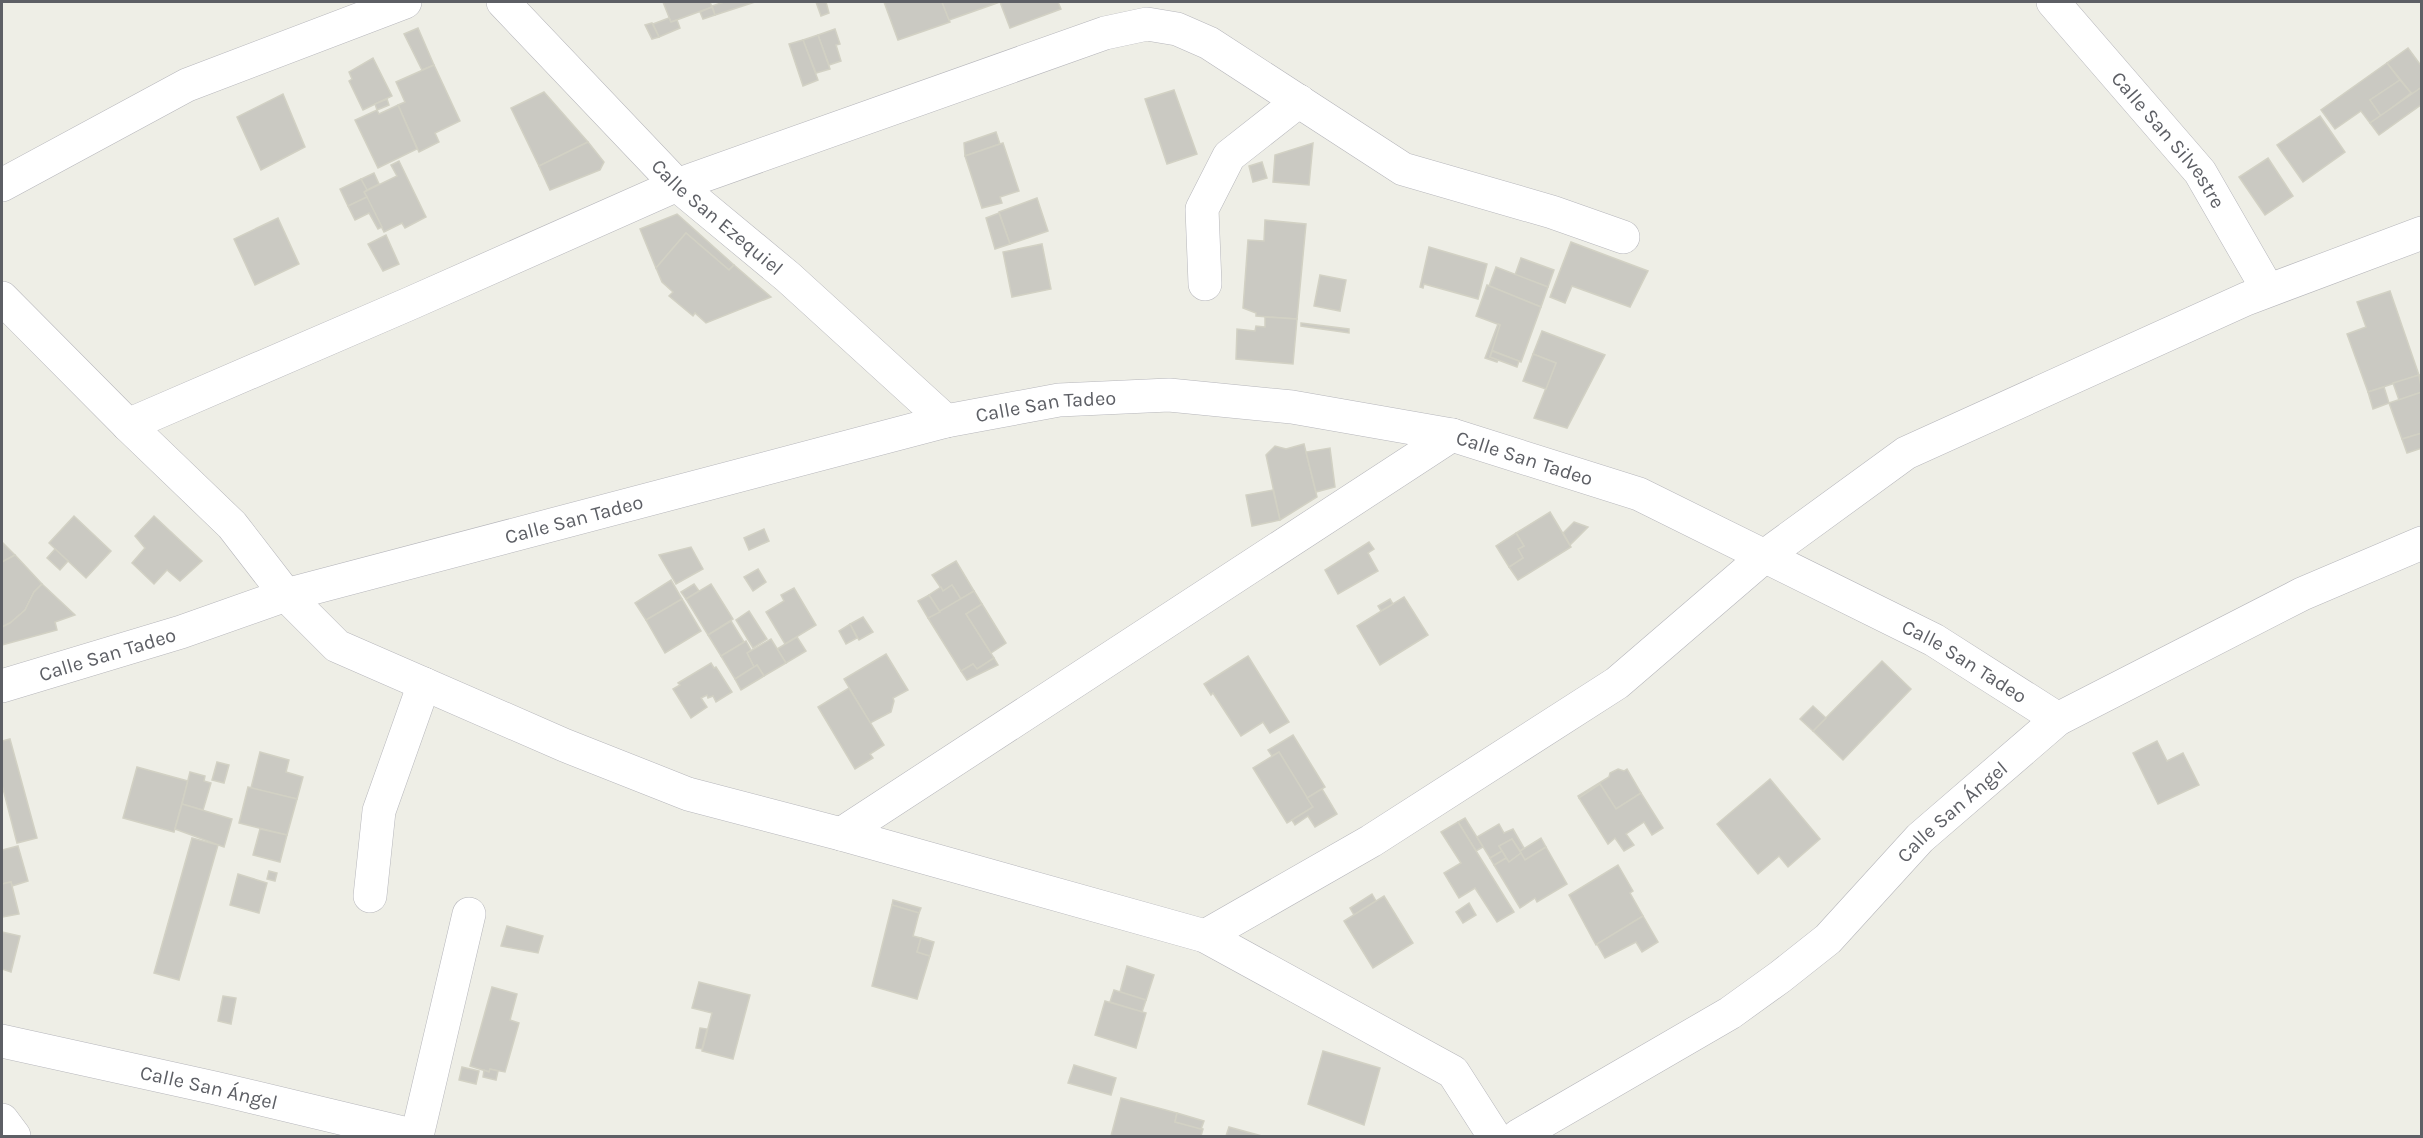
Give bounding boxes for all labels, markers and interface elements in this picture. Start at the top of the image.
street label: Calle San Silvestre [2106,67,2229,212]
street label: Calle San Ezequiel [647,155,788,280]
street label: Calle San Tadeo [974,386,1117,427]
street label: Calle San Tadeo [1453,426,1596,491]
street label: Calle San Tadeo [502,490,646,549]
street label: Calle San Tadeo [1898,615,2031,708]
street label: Calle San Tadeo [36,623,179,686]
street label: Calle San Ángel [1893,757,2012,867]
street label: Calle San Ángel [138,1061,280,1115]

